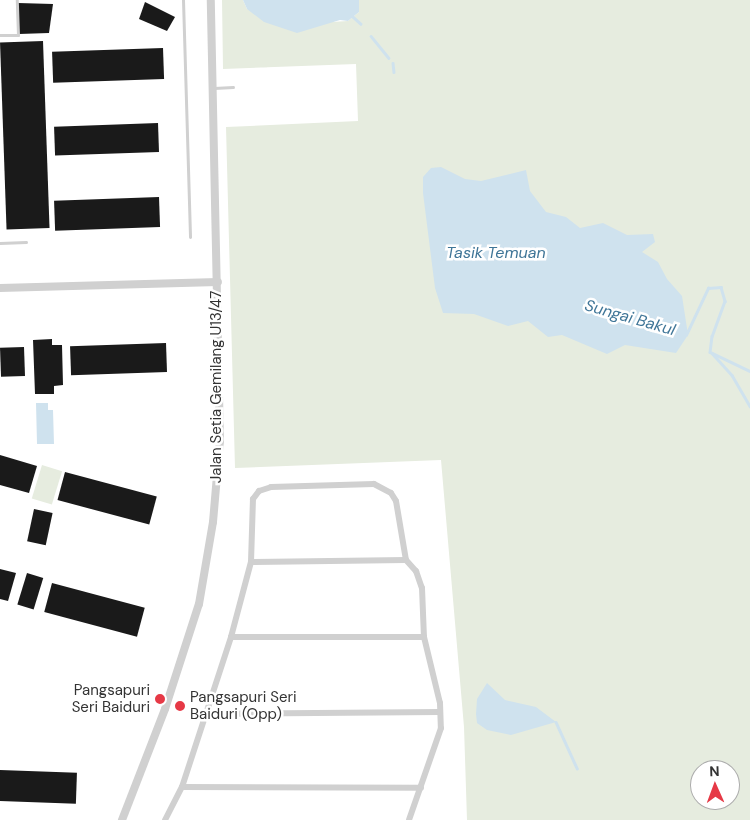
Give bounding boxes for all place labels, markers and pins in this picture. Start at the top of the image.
place label: Pangsapuri Seri Baiduri [72,681,150,716]
place label: Pangsapuri Seri Baiduri (Opp) [190,688,297,723]
marker: Pangsapuri Seri Baiduri [154,693,166,705]
marker: Pangsapuri Seri Baiduri (Opp) [174,700,186,712]

